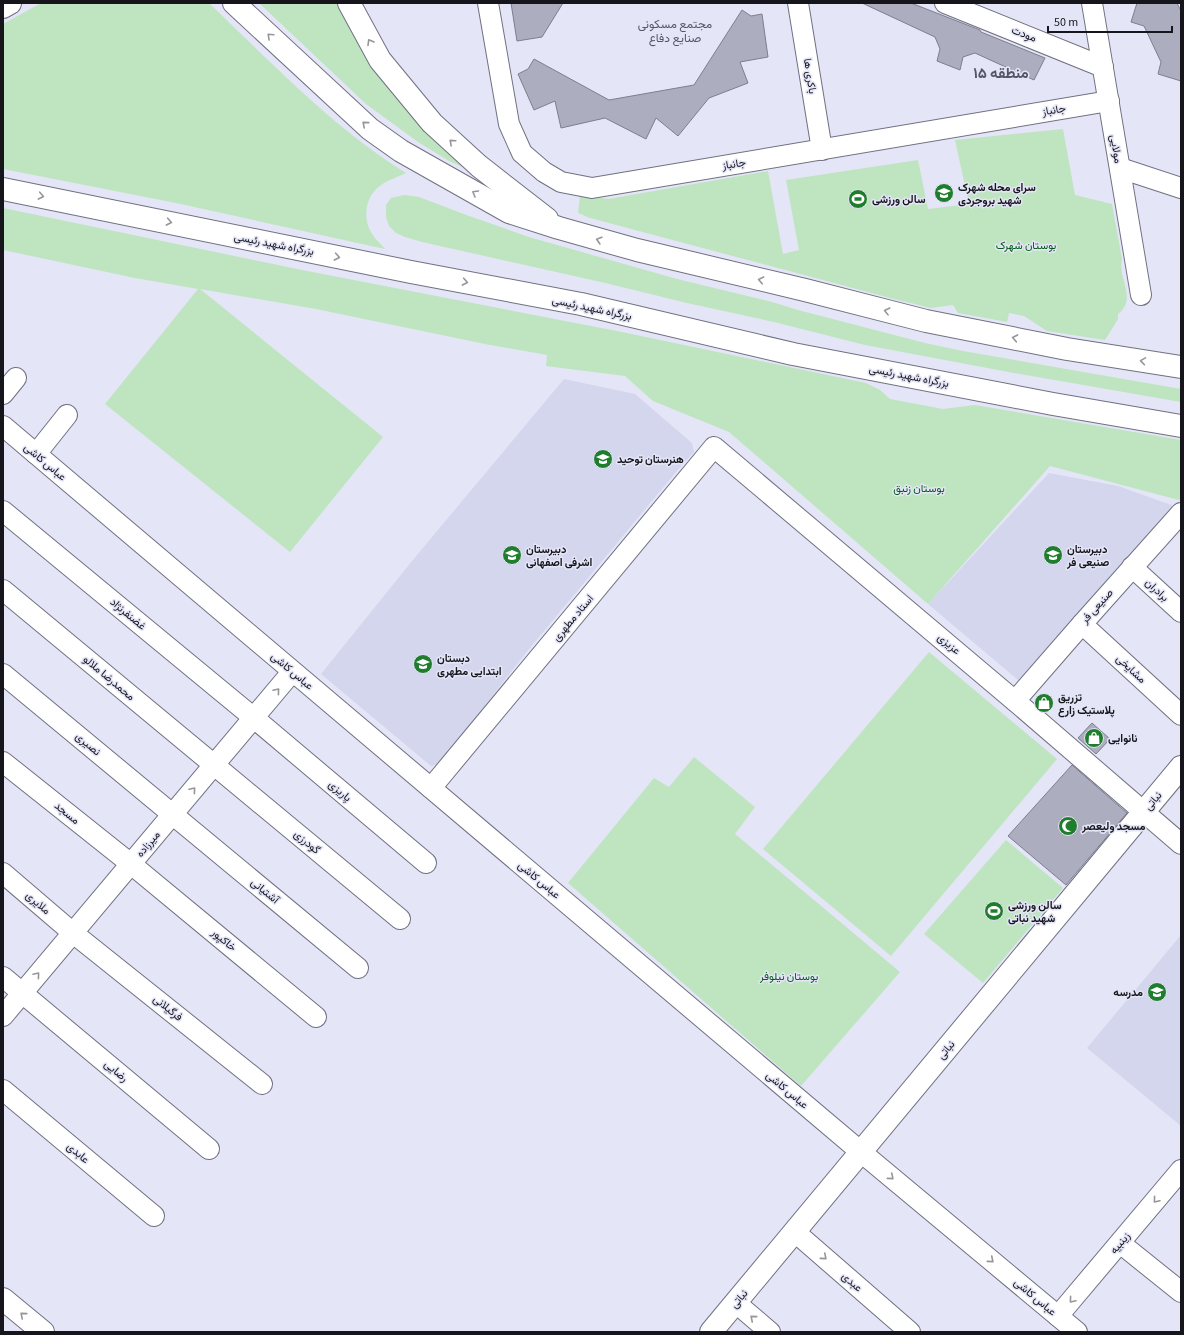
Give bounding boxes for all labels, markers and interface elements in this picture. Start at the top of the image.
scale bar [1048,8,1172,34]
text: 50 m [1054,14,1078,31]
district label: مجتمع مسکونی صنایع دفاع [638,16,712,47]
street label: مودت [1009,22,1039,46]
one-way arrow [267,33,275,41]
one-way arrow [367,39,374,46]
street label: باکری ها [800,57,820,95]
district label: منطقه ۱۵ [973,63,1029,84]
street label: جانباز [1040,101,1067,120]
one-way arrow [362,122,370,129]
street label: مولايی [1106,133,1126,165]
one-way arrow [449,139,457,147]
street label: جانباز [720,155,747,173]
place label: سرای محله شهرک شهید بروجردی [958,180,1036,208]
school or university icon: سرای محله شهرک شهید بروجردی [933,182,955,204]
sports icon: سالن ورزشی [847,188,869,210]
one-way arrow [472,190,479,198]
one-way arrow [38,192,44,200]
place label: سالن ورزشی [872,192,926,207]
one-way arrow [165,218,172,226]
street label: بزرگراه شهید رئیسی [233,229,315,259]
one-way arrow [596,236,602,244]
park label: بوستان شهرک [996,238,1056,253]
one-way arrow [334,252,340,260]
one-way arrow [758,276,765,284]
one-way arrow [462,277,468,286]
street label: بزرگراه شهید رئیسی [551,292,633,324]
one-way arrow [884,308,891,316]
one-way arrow [1011,335,1018,343]
one-way arrow [1139,357,1146,366]
street label: بزرگراه شهید رئیسی [868,361,950,391]
street label: عباس کاشی [21,440,70,484]
school or university icon: هنرستان توحید [592,448,614,470]
place label: هنرستان توحید [617,452,684,467]
park label: بوستان زنبق [893,481,945,496]
place label: دبیرستان اشرفی اصفهانی [526,542,593,570]
place label: دبیرستان صنیعی فر [1066,542,1109,570]
school or university icon: دبیرستان اشرفی اصفهانی [501,544,523,566]
school or university icon: دبیرستان صنیعی فر [1042,544,1064,566]
street label: برادران [1142,575,1172,605]
street label: صنیعی فر [1077,585,1117,627]
street label: استاد مطهری [549,592,597,644]
street label: غضنفرنژاد [107,595,149,634]
street label: عزیزی [934,630,964,658]
street label: عباس کاشی [268,649,317,693]
place label: دبستان ابتدایی مطهری [437,651,502,679]
street label: مشایخی [1113,651,1149,687]
street label: محمدرضا ملالو [80,652,138,704]
school or university icon: دبستان ابتدایی مطهری [412,653,434,675]
one-way arrow [272,688,279,695]
place label: تزریق پلاستیک زارع [1058,690,1115,718]
shop icon: تزریق پلاستیک زارع [1033,692,1055,714]
shop icon: نانوایی [1083,727,1105,749]
street label: نصیری [72,729,104,759]
place label: نانوایی [1108,731,1138,746]
street label: پاریزی [325,777,355,805]
one-way arrow [188,788,195,795]
street label: نباتی [1141,788,1165,814]
street label: مسجد [51,798,83,828]
mosque icon: مسجد ولیعصر [1057,815,1079,837]
place label: مسجد ولیعصر [1081,819,1145,834]
street label: میرزاده [133,827,164,860]
street label: گودرزی [291,827,323,858]
street label: عباس کاشی [515,858,564,902]
street label: آشتیانی [248,875,283,908]
street label: ملایری [22,888,54,918]
place label: سالن ورزشی شهید نباتی [1008,898,1062,926]
sports icon: سالن ورزشی شهید نباتی [983,900,1005,922]
street label: خاکپور [208,924,240,955]
park label: بوستان نیلوفر [759,969,818,984]
one-way arrow [33,973,40,980]
school or university icon: مدرسه [1146,981,1168,1003]
place label: مدرسه [1113,985,1143,1000]
street label: فرگیلانی [150,991,186,1025]
street label: نباتی [934,1037,958,1063]
street label: رضایی [101,1057,131,1086]
street label: عباس کاشی [763,1068,812,1112]
street label: عابدی [63,1139,93,1167]
one-way arrow [886,1173,893,1180]
one-way arrow [1153,1196,1160,1203]
street label: زینبیه [1106,1229,1134,1257]
one-way arrow [819,1253,827,1260]
one-way arrow [986,1256,993,1263]
street label: عبدی [838,1269,866,1295]
street label: عباس کاشی [1011,1275,1060,1319]
street label: نباتی [727,1286,751,1312]
one-way arrow [1070,1295,1077,1302]
one-way arrow [20,1313,28,1320]
one-way arrow [750,1315,757,1322]

